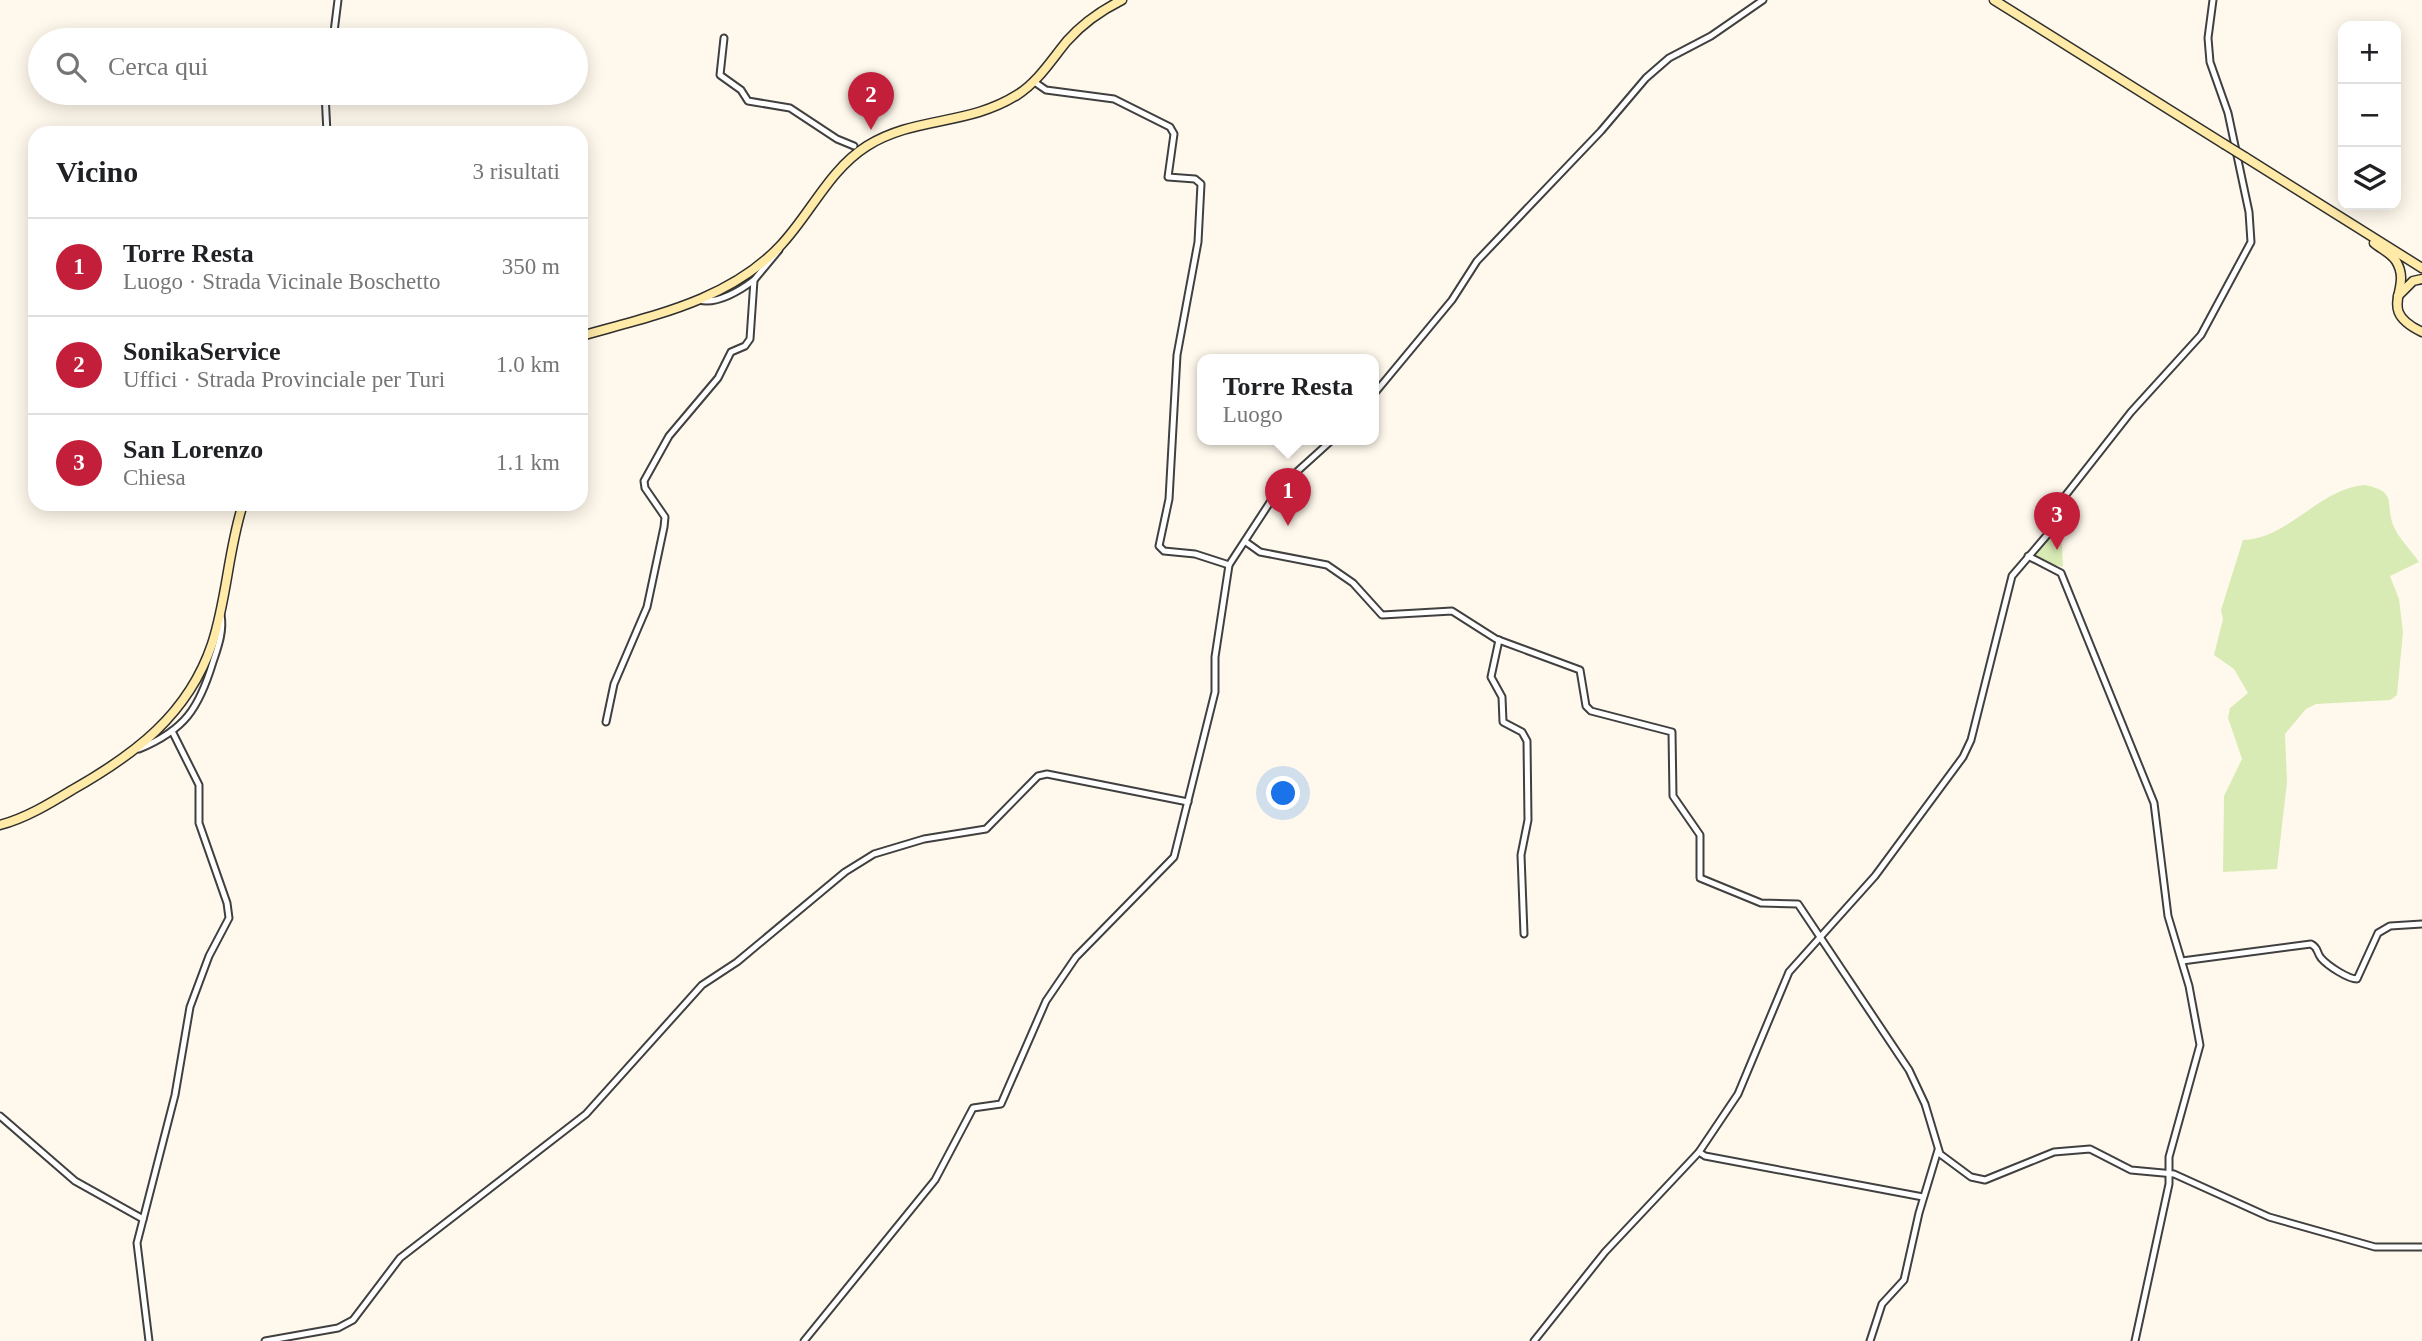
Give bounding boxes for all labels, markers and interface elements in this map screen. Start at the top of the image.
map controls [2338,21,2401,210]
button: + [2338,21,2401,84]
search box [28,28,588,105]
icon: search [52,48,90,86]
text: Cerca qui [108,52,208,81]
pin: 2 [848,72,894,130]
button: − [2338,84,2401,147]
button: layers [2338,147,2401,210]
text: Vicino [56,155,138,188]
text: 3 risultati [472,159,560,184]
text: Torre Resta [123,239,254,268]
text: 1 [73,254,85,279]
text: 350 m [502,254,560,279]
text: Luogo · Strada Vicinale Boschetto [123,269,441,294]
text: SonikaService [123,337,280,366]
text: 2 [73,352,85,377]
text: 1.0 km [496,352,560,377]
popup [1197,354,1379,445]
text: Uffici · Strada Provinciale per Turi [123,367,445,392]
text: Torre Resta [1223,372,1353,401]
text: Luogo [1223,402,1283,427]
text: San Lorenzo [123,435,263,464]
text: 3 [73,450,85,475]
text: 1.1 km [496,450,560,475]
text: Chiesa [123,465,186,490]
pin: 1 [1265,468,1311,526]
pin: 3 [2034,492,2080,550]
your location [1266,776,1300,810]

